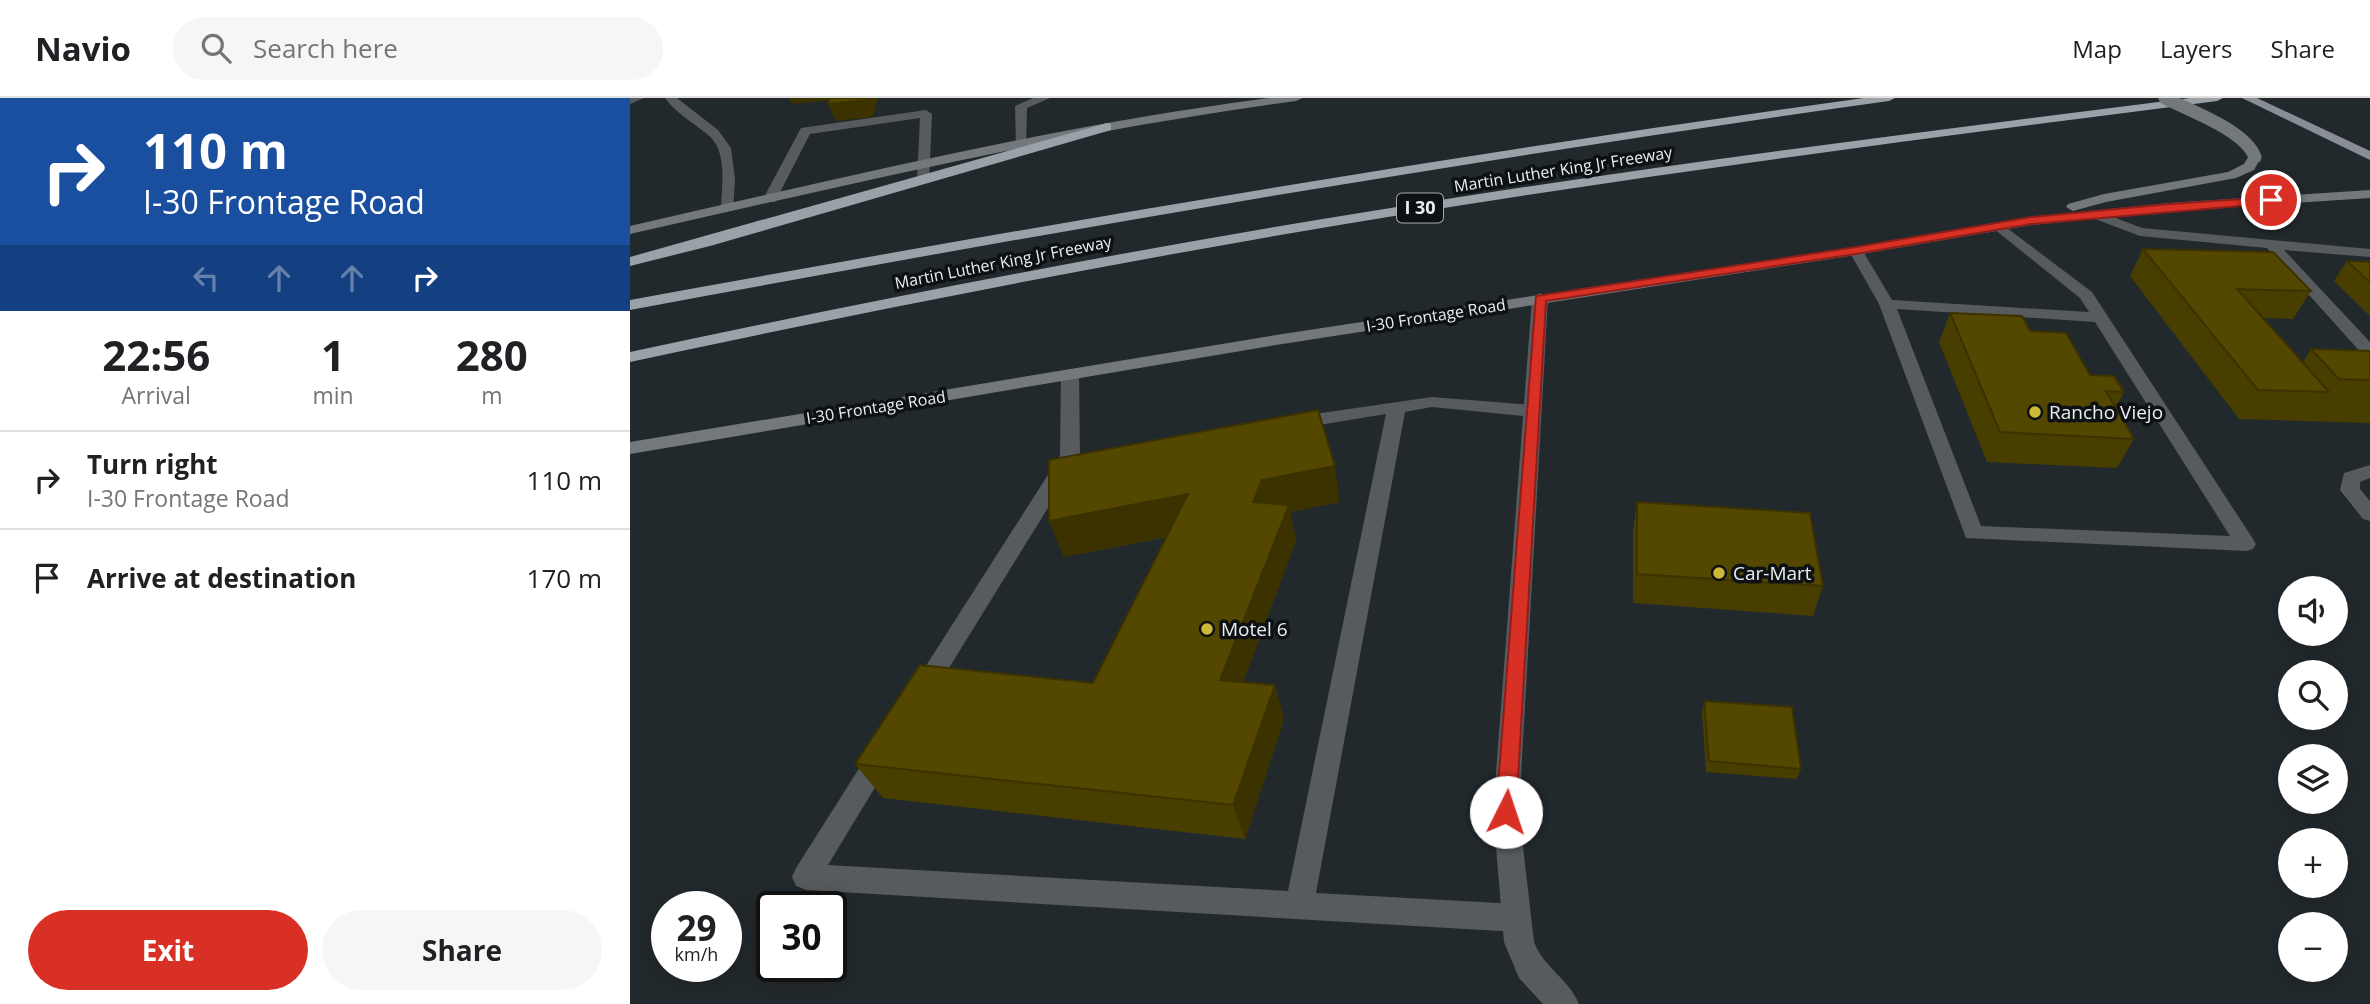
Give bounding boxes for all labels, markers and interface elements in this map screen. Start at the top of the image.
search box [173,17,663,80]
text: Navio [35,26,131,71]
icon: search [197,29,235,67]
text: Search here [253,30,398,66]
text: Map [2072,32,2122,65]
text: Layers [2160,32,2233,65]
text: Share [2271,32,2335,65]
text: 110 m [143,117,288,183]
icon: right [28,126,119,217]
street label: Martin Luther King Jr Freeway [1452,141,1675,197]
pin [2241,170,2301,230]
text: I-30 Frontage Road [143,180,425,223]
icon: arrive [2252,181,2290,219]
road number: I 30 [1397,194,1443,222]
street label: Martin Luther King Jr Freeway [893,230,1114,294]
icon: left [187,259,225,297]
icon: ahead [260,259,298,297]
icon: ahead [333,259,371,297]
icon: right [406,259,444,297]
street label: I-30 Frontage Road [1365,293,1507,337]
text: 22:56 [102,326,210,383]
text: 1 [321,326,345,383]
text: 280 [456,326,528,383]
text: Arrival [122,379,191,411]
text: min [312,379,354,411]
text: m [481,379,502,411]
street label: I-30 Frontage Road [805,385,947,429]
place label: Rancho Viejo [2049,399,2163,425]
marker: Rancho Viejo [2027,404,2043,420]
text: Turn right [87,446,218,482]
icon: right [28,461,66,499]
text: 110 m [527,462,602,498]
text: I-30 Frontage Road [87,482,290,514]
icon: arrive [28,559,66,597]
text: Arrive at destination [87,560,356,596]
text: 170 m [527,560,602,596]
place label: Car-Mart [1733,560,1812,586]
marker: Car-Mart [1711,565,1727,581]
map controls [2278,576,2348,982]
button: sound [2278,576,2348,646]
place label: Motel 6 [1221,616,1288,642]
marker: Motel 6 [1199,621,1215,637]
button: search [2278,660,2348,730]
button: layers [2278,744,2348,814]
position arrow [1469,775,1543,849]
button: + [2278,828,2348,898]
speed limit sign: 30 [756,891,847,982]
text: 29 [676,904,717,951]
button: Exit [28,910,308,990]
button: Share [322,910,602,990]
button: − [2278,912,2348,982]
text: km/h [675,942,718,966]

